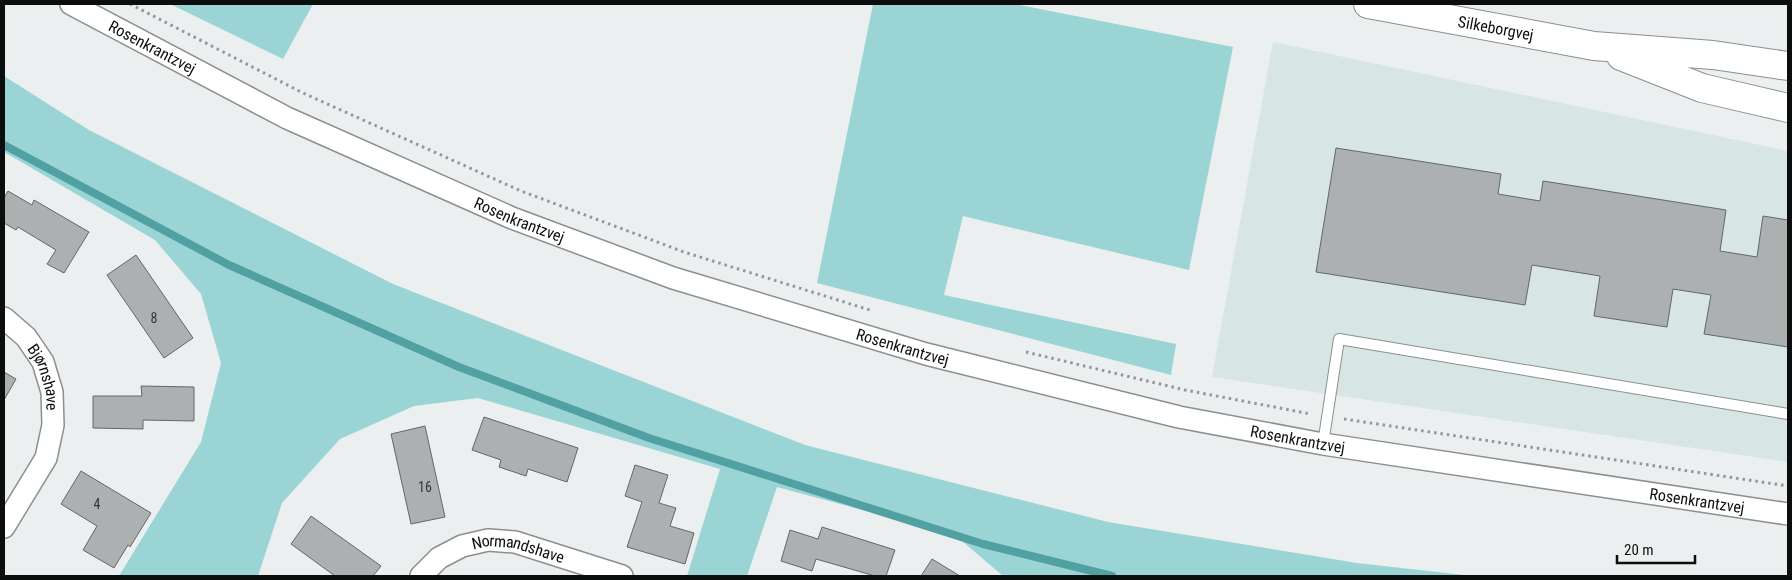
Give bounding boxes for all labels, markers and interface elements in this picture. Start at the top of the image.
street label: Silkeborgvej [1456,11,1535,44]
street label: Rosenkrantzvej [106,16,199,78]
street label: Rosenkrantzvej [471,193,567,246]
house number: 8 [151,310,158,326]
street label: Rosenkrantzvej [854,324,951,369]
street label: Bjørnshave [24,340,62,411]
street label: Rosenkrantzvej [1249,421,1346,457]
house number: 16 [418,479,432,495]
street label: Rosenkrantzvej [1648,484,1746,517]
house number: 4 [94,496,101,512]
street label: Normandshave [470,530,567,567]
scale bar [1617,532,1694,564]
text: 20 m [1624,541,1654,559]

